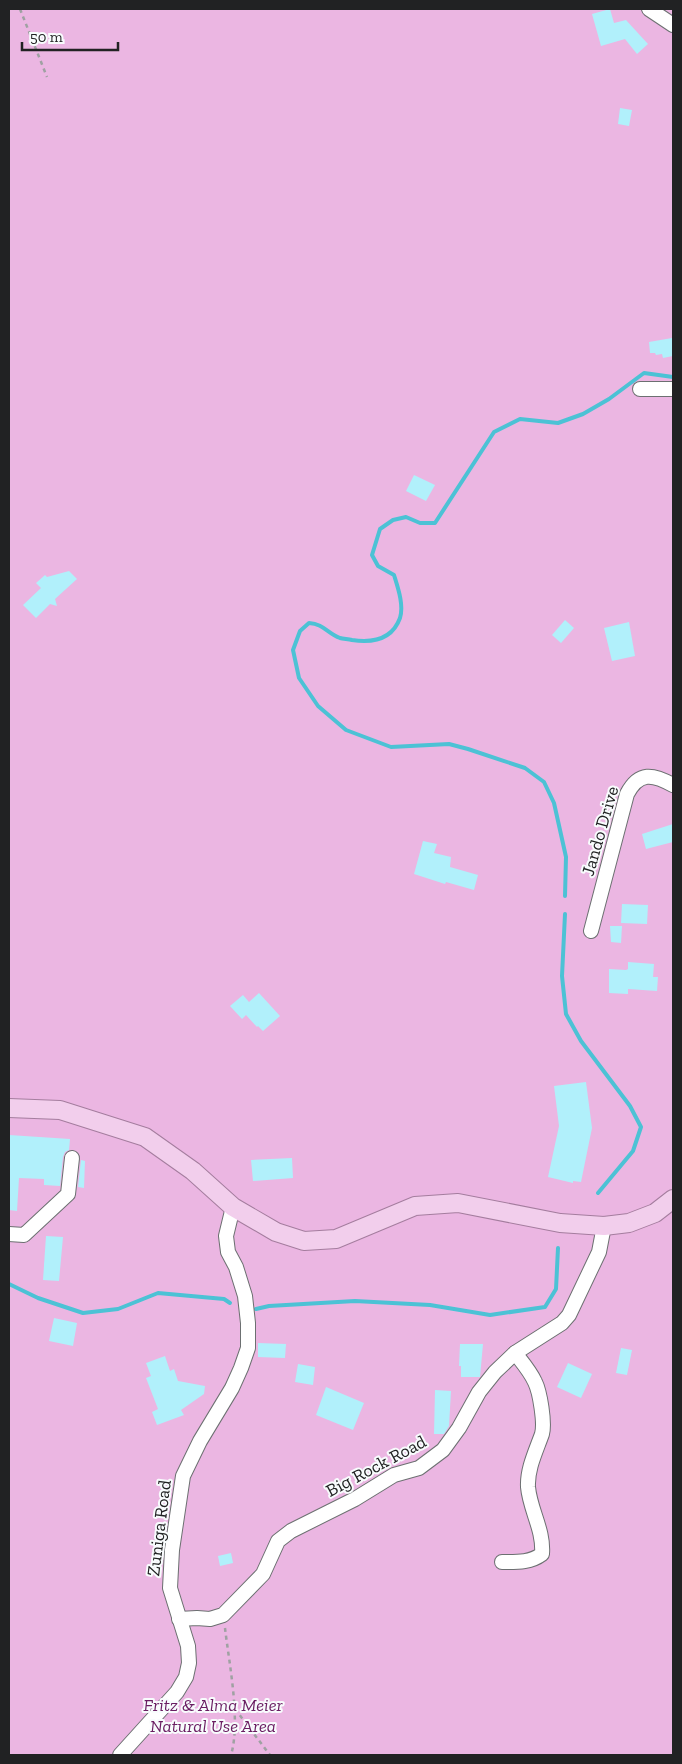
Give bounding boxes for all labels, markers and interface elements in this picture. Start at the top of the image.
scale bar [22,20,119,52]
text: 50 m [30,28,63,46]
street label: Jando Drive [577,784,623,878]
street label: Big Rock Road [322,1430,430,1502]
street label: Zuniga Road [142,1478,176,1577]
park label: Fritz & Alma Meier Natural Use Area [143,1694,284,1737]

